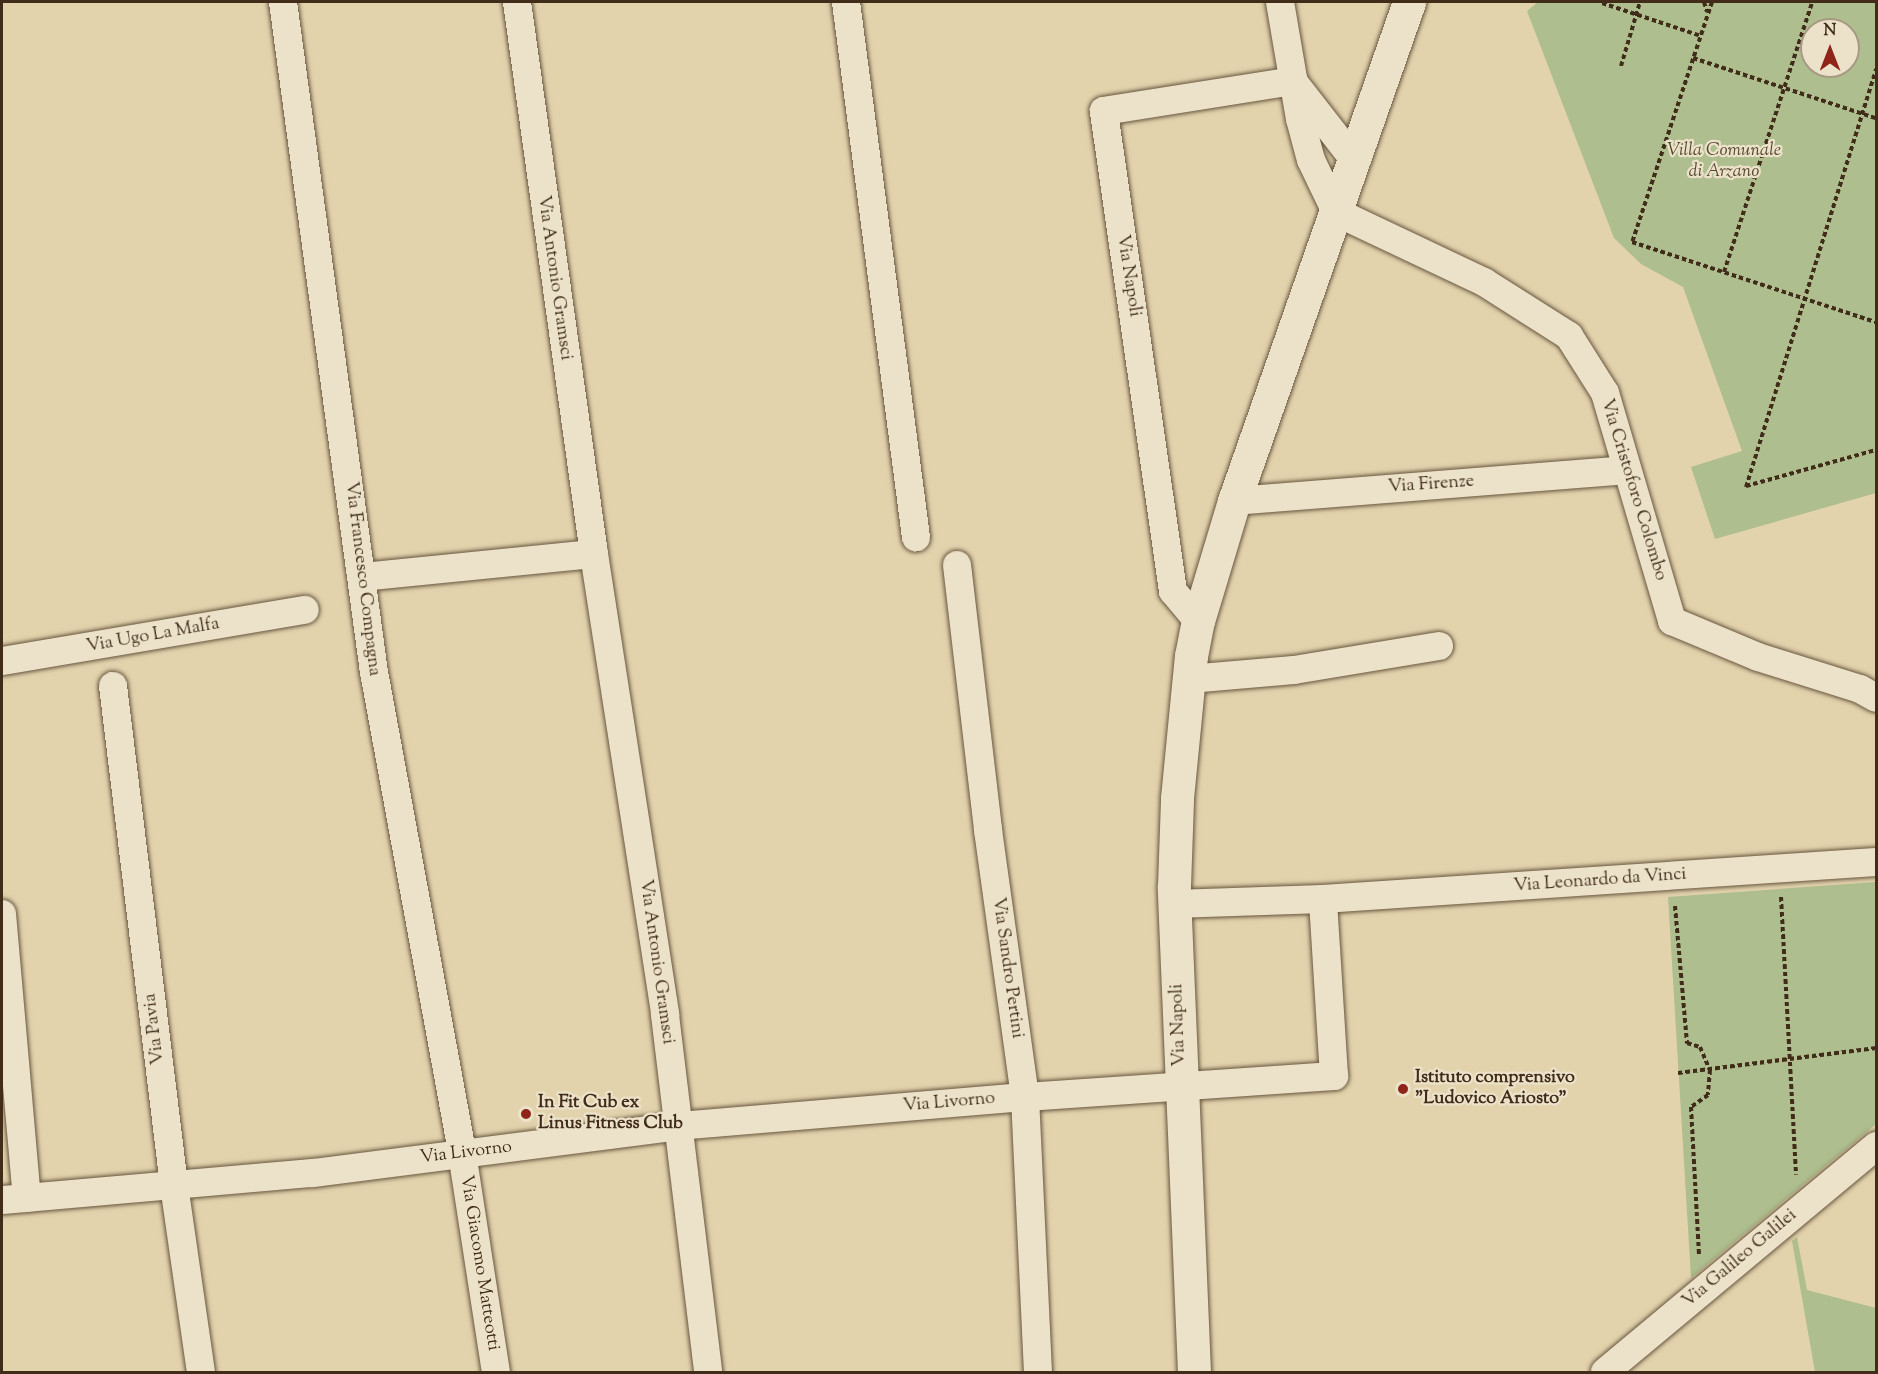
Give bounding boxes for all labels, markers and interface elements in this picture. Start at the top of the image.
north arrow [1800,18,1860,78]
text: N [1824,20,1836,43]
park label: Villa Comunale di Arzano [1667,141,1781,184]
street label: Via Antonio Gramsci [532,194,576,362]
street label: Via Napoli [1111,233,1145,319]
street label: Via Cristoforo Colombo [1595,397,1671,583]
street label: Via Firenze [1387,471,1475,499]
street label: Via Francesco Compagna [339,481,385,677]
street label: Via Ugo La Malfa [85,614,221,658]
street label: Via Leonardo da Vinci [1513,864,1687,898]
street label: Via Antonio Gramsci [634,878,678,1046]
street label: Via Sandro Pertini [986,896,1028,1040]
street label: Via Napoli [1167,983,1191,1067]
street label: Via Pavia [140,992,170,1066]
place label: Istituto comprensivo "Ludovico Ariosto" [1415,1068,1575,1110]
marker: Istituto comprensivo "Ludovico Ariosto" [1396,1082,1410,1096]
street label: Via Livorno [902,1088,996,1118]
place label: In Fit Cub ex Linus Fitness Club [538,1093,683,1136]
marker: In Fit Cub ex Linus Fitness Club [519,1107,533,1121]
street label: Via Livorno [419,1137,513,1169]
street label: Via Giacomo Matteotti [454,1174,504,1352]
street label: Via Galileo Galilei [1679,1205,1801,1313]

